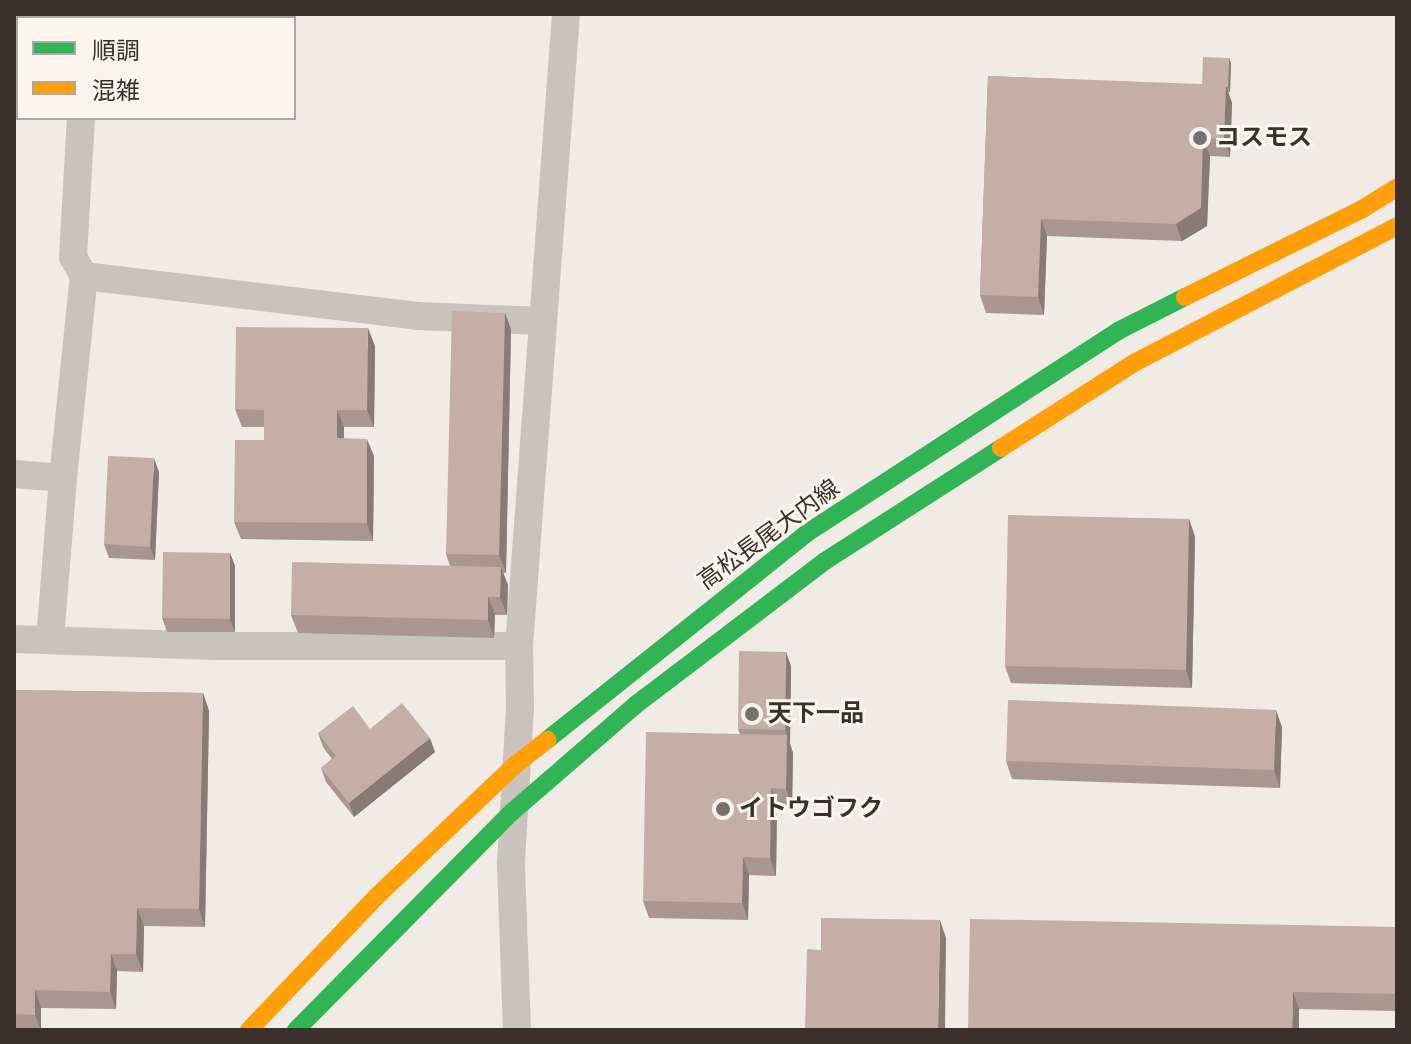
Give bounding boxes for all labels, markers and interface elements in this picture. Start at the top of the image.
legend [16,16,296,120]
text: 順調 [92,37,140,65]
text: 混雑 [92,77,140,105]
place label: コスモス [1216,124,1312,152]
marker: コスモス [1191,129,1209,147]
street label: 高松長尾大内線 [693,474,845,596]
place label: 天下一品 [768,700,864,728]
marker: 天下一品 [743,705,761,723]
place label: イトウゴフク [739,795,883,823]
marker: イトウゴフク [714,800,732,818]

